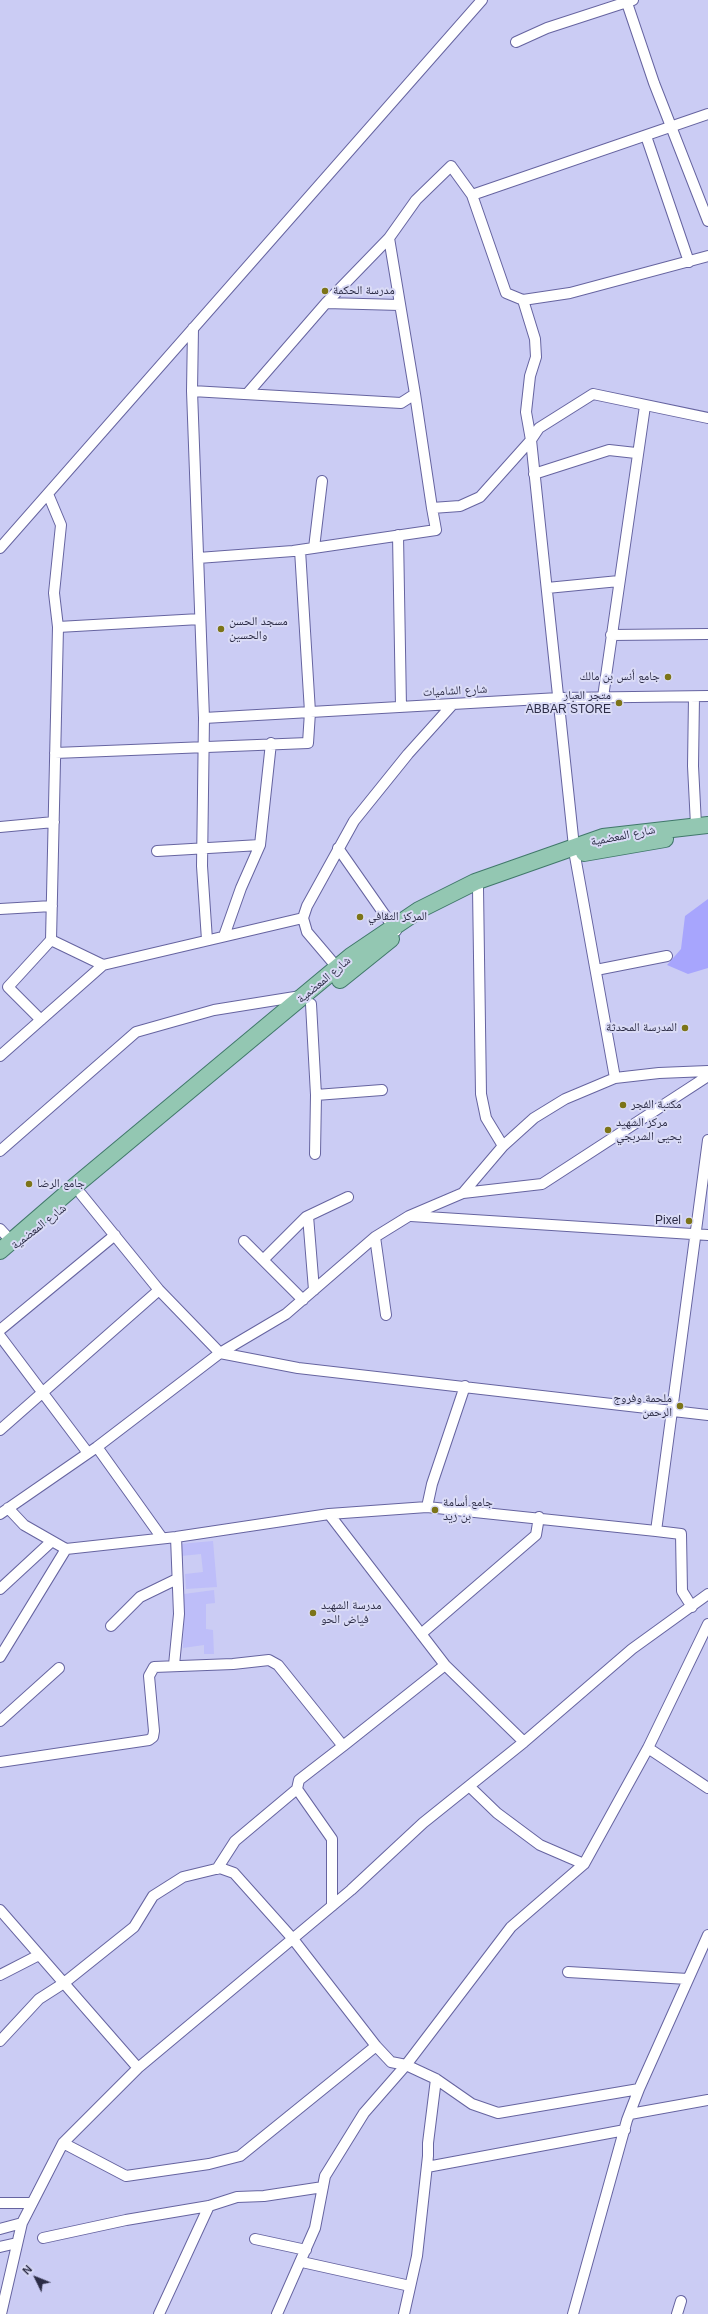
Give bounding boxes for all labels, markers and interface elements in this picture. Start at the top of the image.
place label: مدرسة الحكمة [333,284,395,298]
marker: مدرسة الحكمة [320,286,330,296]
place label: مسجد الحسن والحسين [229,615,288,643]
marker: مسجد الحسن والحسين [216,624,226,634]
place label: جامع أنس بن مالك [580,670,660,684]
marker: جامع أنس بن مالك [663,672,673,682]
street label: شارع الشاميات [422,682,488,700]
place label: متجر العبار ABBAR STORE [526,689,611,717]
marker: متجر العبار ABBAR STORE [614,698,624,708]
street label: شارع المعضمية [589,823,657,849]
place label: المركز الثقافي [368,910,427,924]
marker: المركز الثقافي [355,912,365,922]
street label: شارع المعضمية [294,953,354,1007]
place label: المدرسة المحدثة [606,1021,677,1035]
marker: المدرسة المحدثة [680,1023,690,1033]
place label: مكتبة الفجر [631,1098,681,1112]
marker: مكتبة الفجر [618,1100,628,1110]
place label: مركز الشهيد يحيى الشربجي [616,1116,682,1144]
marker: مركز الشهيد يحيى الشربجي [603,1125,613,1135]
place label: جامع الرضا [37,1177,85,1191]
marker: جامع الرضا [24,1179,34,1189]
street label: شارع المعضمية [9,1201,69,1253]
place label: Pixel [655,1214,681,1228]
marker: Pixel [684,1216,694,1226]
place label: ملحمة وفروج الرحمن [613,1392,672,1420]
marker: ملحمة وفروج الرحمن [675,1401,685,1411]
place label: جامع أسامة بن زيد [443,1496,493,1524]
marker: جامع أسامة بن زيد [430,1505,440,1515]
place label: مدرسة الشهيد فياض الحو [321,1599,381,1627]
marker: مدرسة الشهيد فياض الحو [308,1608,318,1618]
north arrow [16,2258,56,2298]
text: N [20,2263,34,2277]

